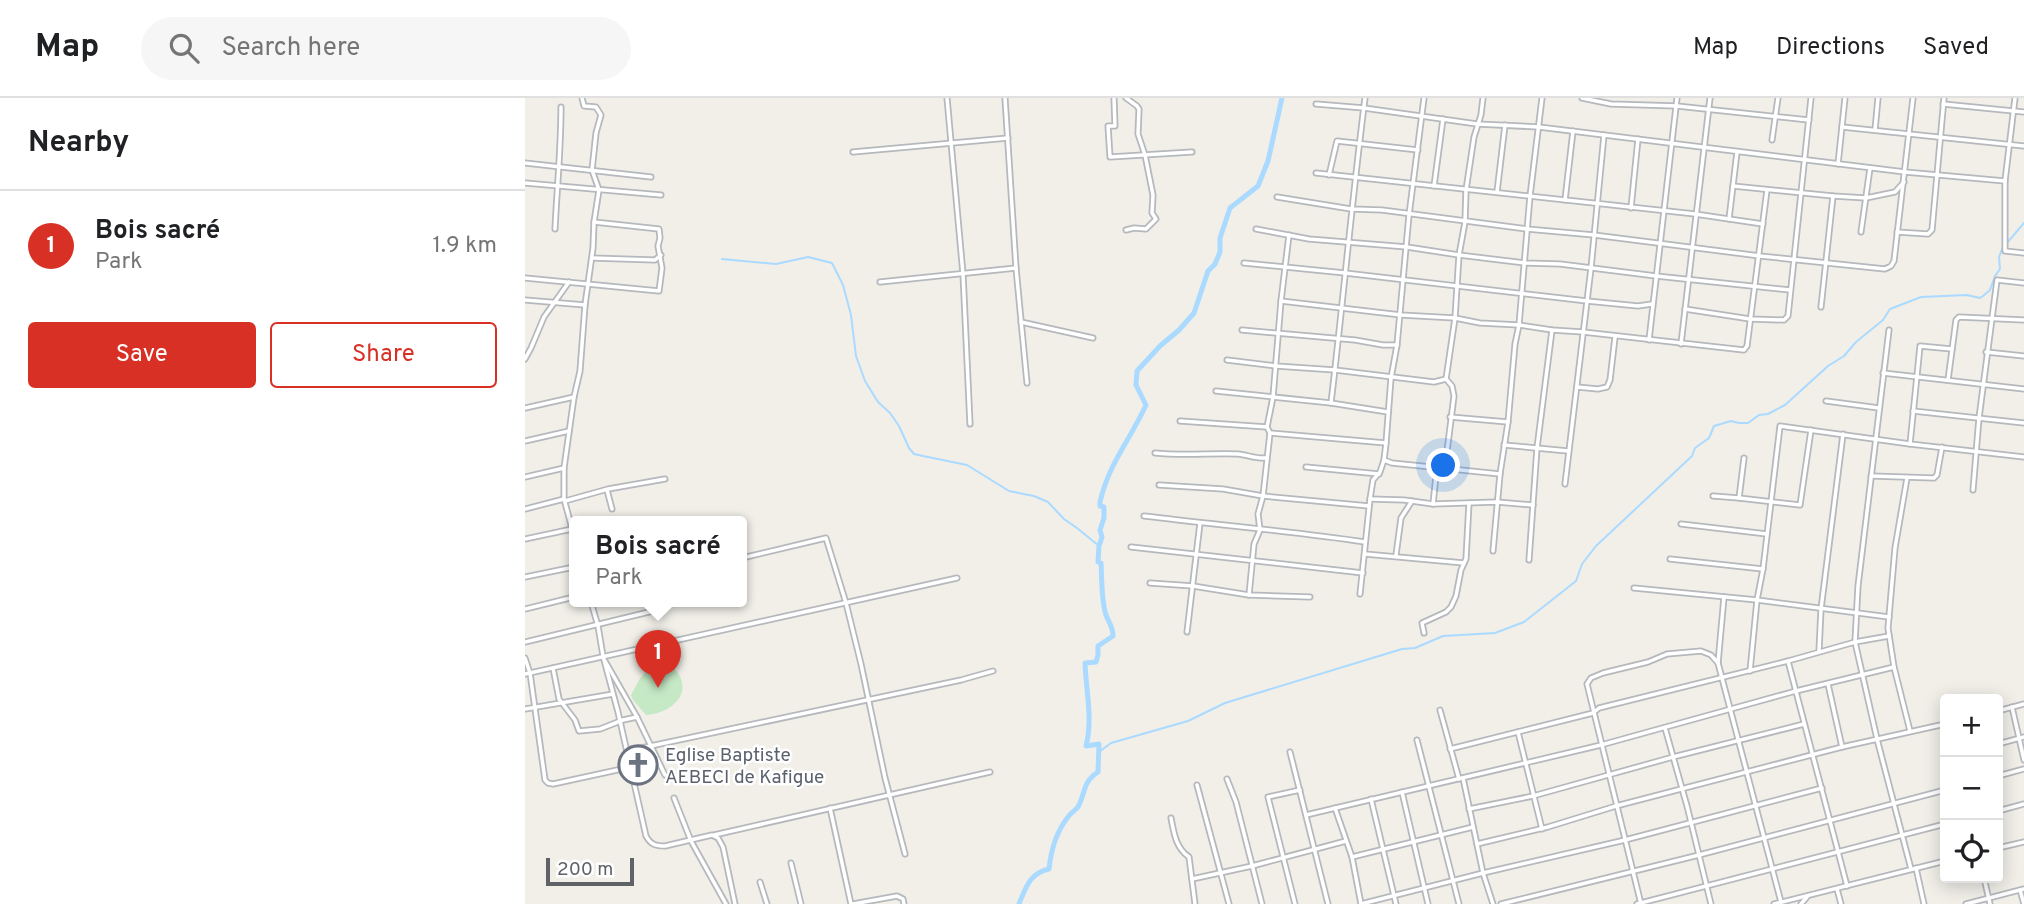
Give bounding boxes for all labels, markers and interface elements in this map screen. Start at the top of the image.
search box [141,17,631,80]
text: Map [35,27,99,69]
icon: search [165,29,203,67]
text: Search here [221,32,360,65]
text: Map [1693,33,1738,63]
text: Directions [1776,33,1885,63]
text: Saved [1923,33,1989,63]
text: Nearby [28,125,129,162]
text: Bois sacré [95,215,220,248]
text: 1 [46,232,56,261]
text: 1.9 km [432,232,497,261]
text: Park [95,248,142,277]
button: Save [28,322,256,388]
button: Share [270,322,497,388]
your location [1426,448,1460,482]
popup [569,516,747,607]
text: Bois sacré [595,531,721,564]
text: Park [595,564,643,593]
pin: 1 [635,630,681,688]
map controls [1940,694,2003,883]
button: + [1940,694,2003,757]
church icon: Eglise Baptiste AEBECI de Kafigue [617,744,659,786]
place label: Eglise Baptiste AEBECI de Kafigue [665,744,824,790]
button: − [1940,757,2003,820]
button: locate [1940,820,2003,883]
scale bar [546,855,633,887]
text: 200 m [557,858,613,882]

